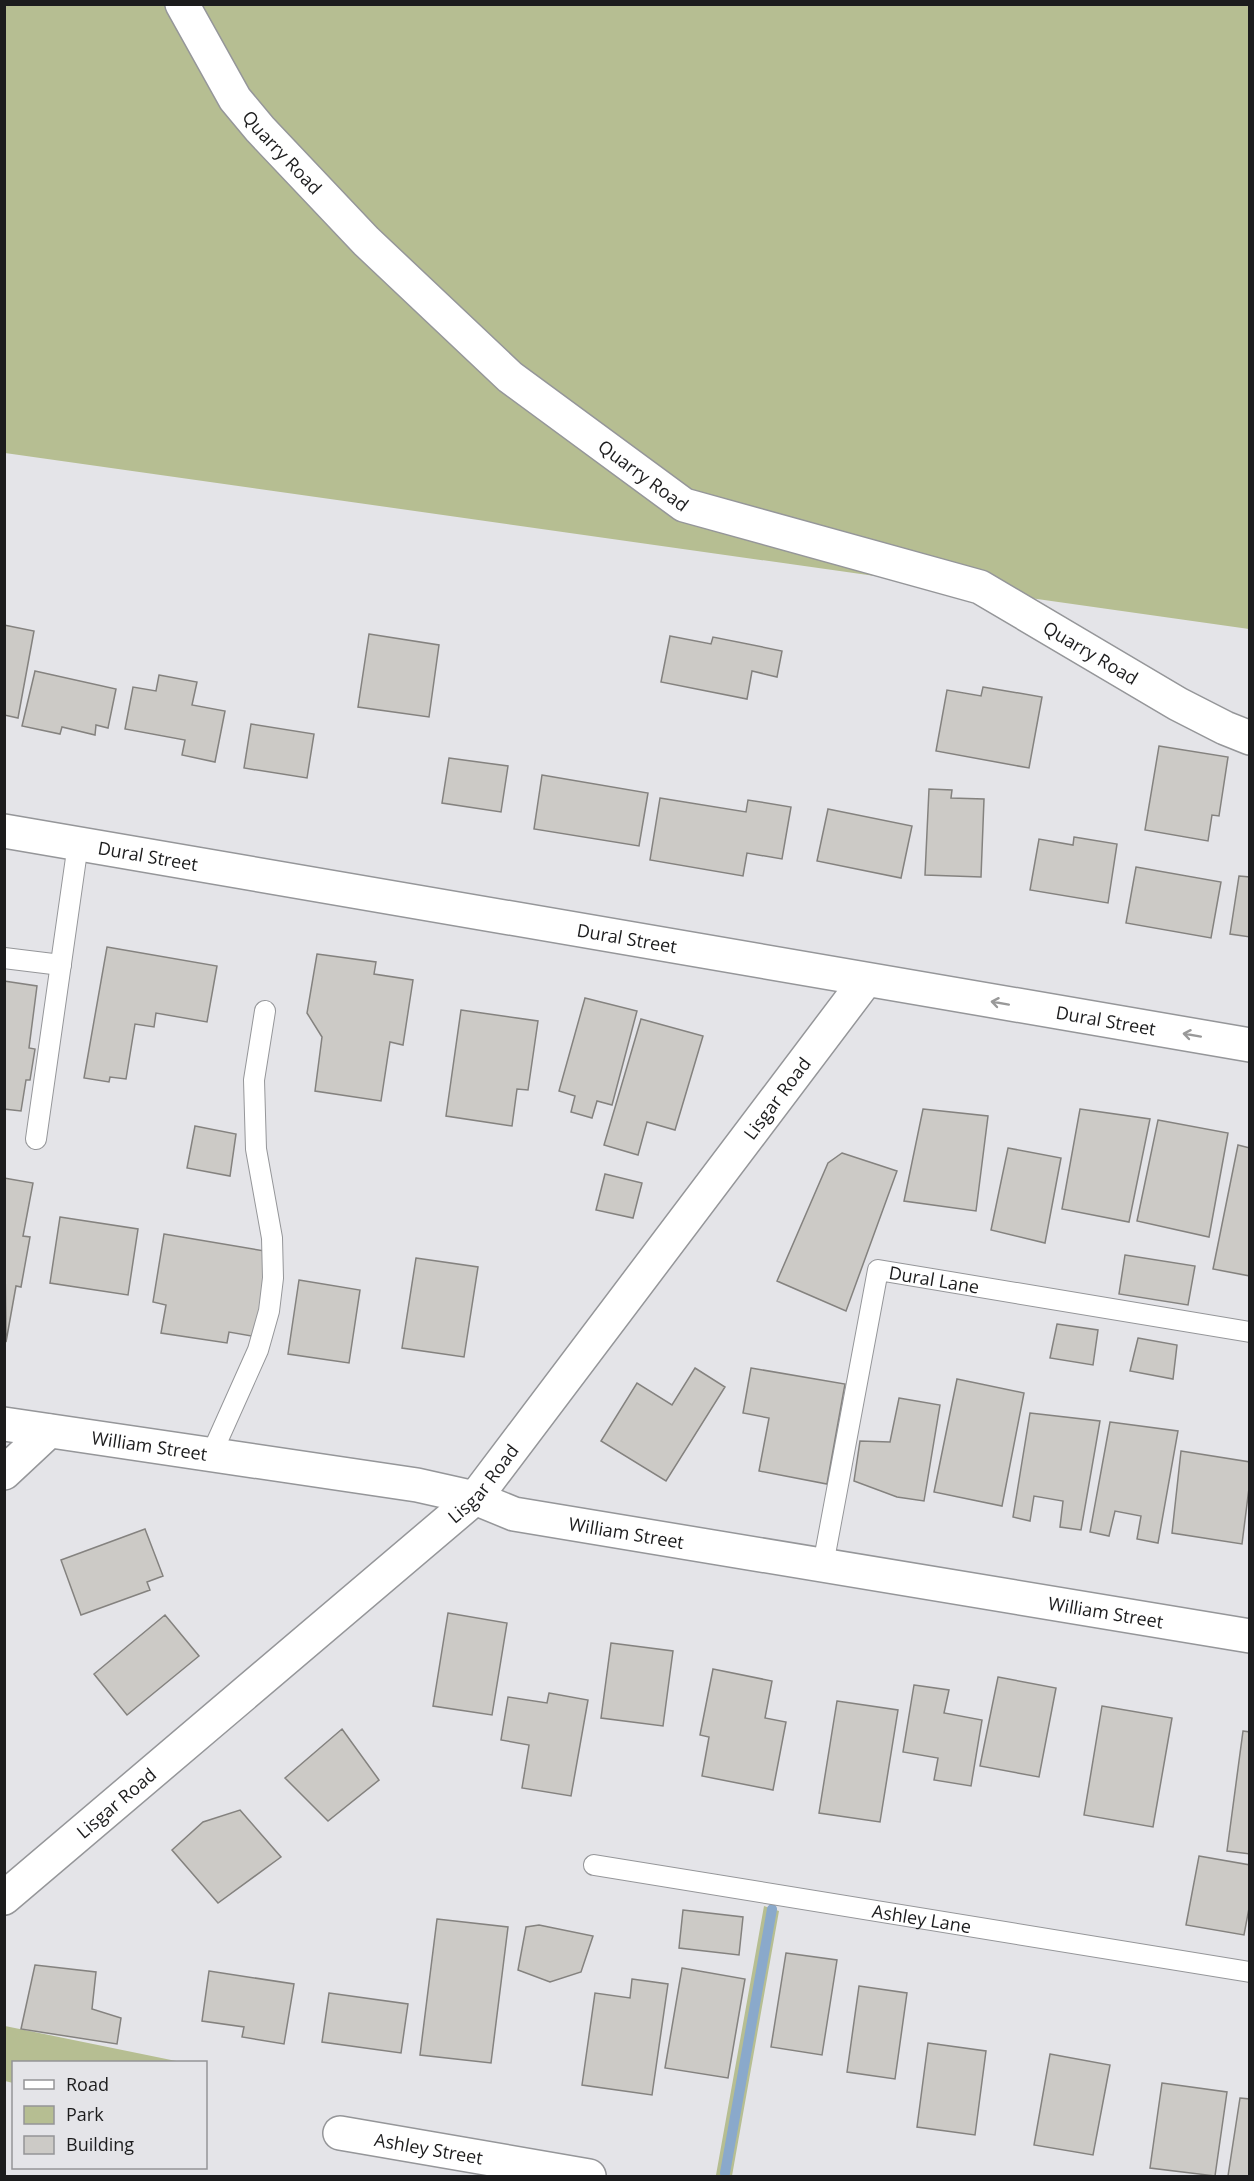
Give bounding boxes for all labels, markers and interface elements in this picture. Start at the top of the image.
street label: Quarry Road [237,105,327,199]
street label: Quarry Road [594,434,694,517]
street label: Quarry Road [1039,615,1143,690]
street label: Dural Street [96,835,200,876]
street label: Dural Street [575,918,679,958]
one-way arrow [990,997,1010,1008]
street label: Dural Street [1054,1000,1158,1041]
one-way arrow [1182,1029,1202,1040]
street label: Lisgar Road [738,1052,816,1144]
street label: Dural Lane [887,1260,981,1299]
street label: William Street [90,1425,209,1466]
street label: Lisgar Road [442,1439,524,1528]
street label: William Street [567,1511,686,1554]
street label: William Street [1046,1591,1165,1633]
street label: Lisgar Road [71,1762,161,1843]
street label: Ashley Lane [870,1899,973,1938]
legend [12,2061,207,2169]
text: Road [66,2072,109,2096]
text: Park [66,2102,104,2126]
street label: Ashley Street [373,2127,485,2169]
text: Building [66,2132,134,2156]

